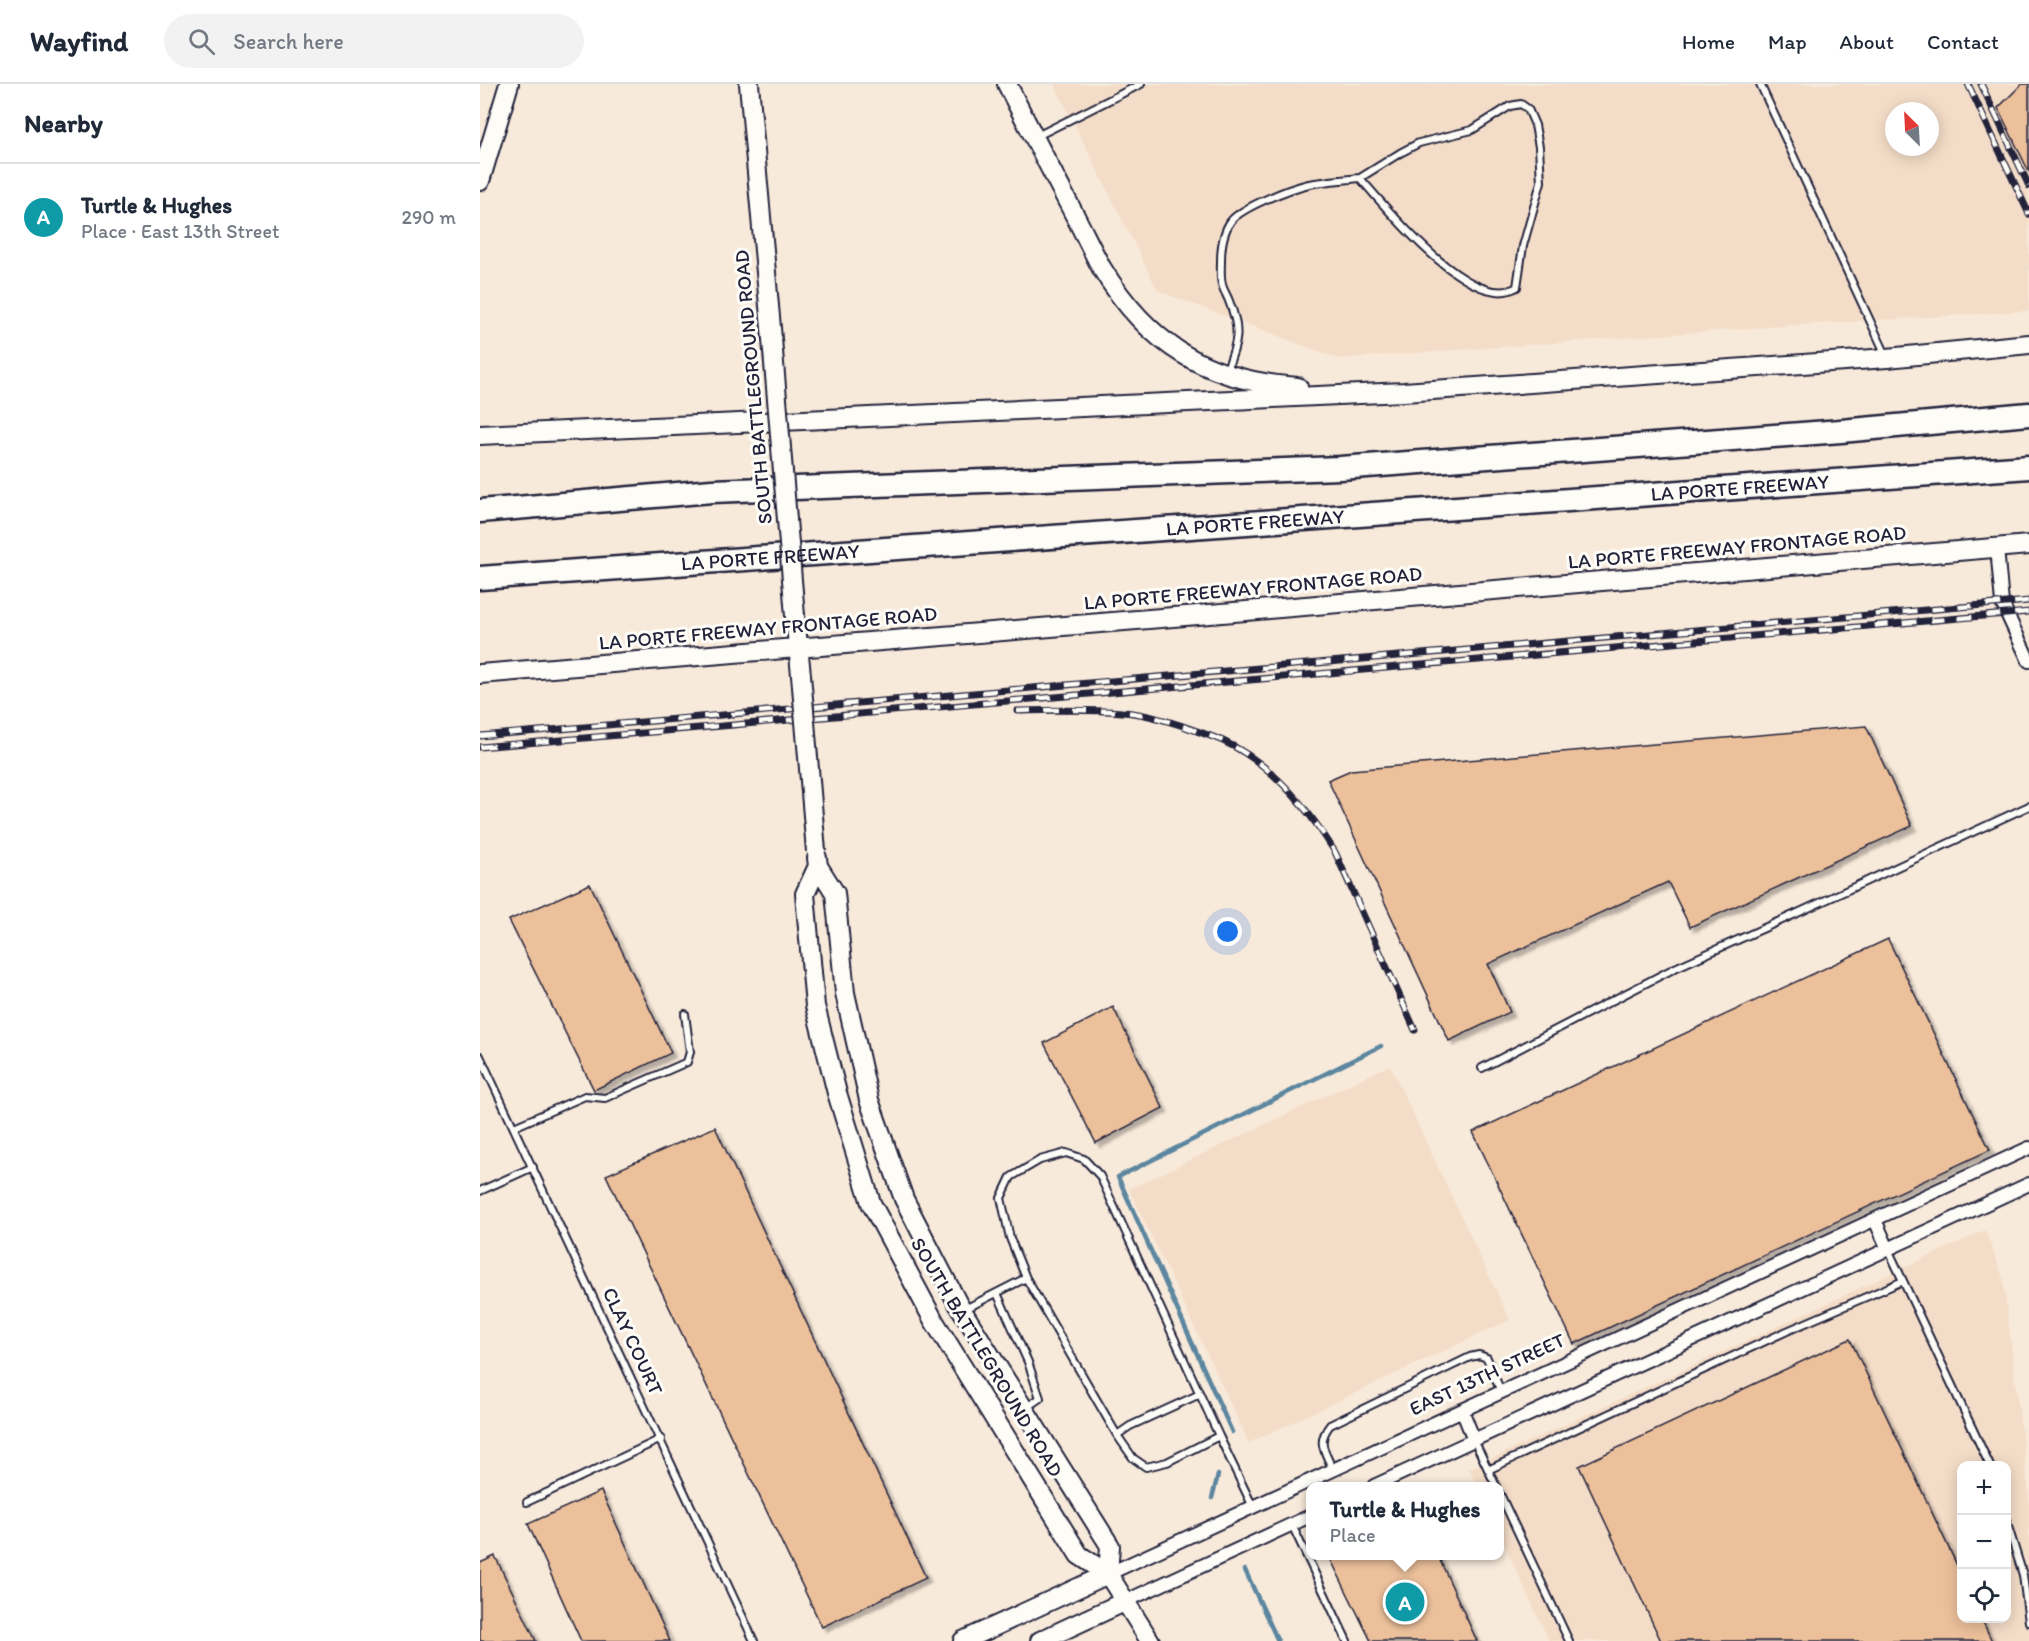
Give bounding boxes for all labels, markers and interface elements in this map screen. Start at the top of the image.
search box [164,14,584,68]
text: Wayfind [30,24,128,58]
icon: search [185,25,218,58]
text: Search here [233,28,344,55]
text: Home [1682,29,1735,54]
text: Map [1768,29,1807,54]
text: About [1840,29,1894,54]
text: Contact [1927,29,1999,54]
north arrow [1885,102,1939,156]
text: Nearby [24,107,103,139]
text: Turtle & Hughes [81,192,232,219]
text: A [37,205,50,229]
text: 290 m [401,205,456,229]
text: Place · East 13th Street [81,219,279,243]
street label: SOUTH BATTLEGROUND ROAD [729,249,777,525]
street label: LA PORTE FREEWAY [1650,469,1830,506]
street label: LA PORTE FREEWAY [1165,504,1346,541]
street label: LA PORTE FREEWAY FRONTAGE ROAD [1567,520,1907,574]
street label: LA PORTE FREEWAY [680,539,861,576]
street label: LA PORTE FREEWAY FRONTAGE ROAD [1083,561,1423,615]
street label: LA PORTE FREEWAY FRONTAGE ROAD [598,601,938,655]
your location [1213,917,1242,946]
street label: SOUTH BATTLEGROUND ROAD [906,1233,1068,1481]
street label: CLAY COURT [598,1283,668,1399]
street label: EAST 13TH STREET [1406,1328,1568,1420]
map controls [1957,1461,2011,1623]
button: + [1957,1461,2011,1515]
popup [1306,1482,1504,1560]
text: Turtle & Hughes [1329,1496,1481,1523]
button: − [1957,1515,2011,1569]
text: Place [1329,1523,1376,1547]
button: locate [1957,1569,2011,1623]
pin: A [1386,1580,1424,1624]

